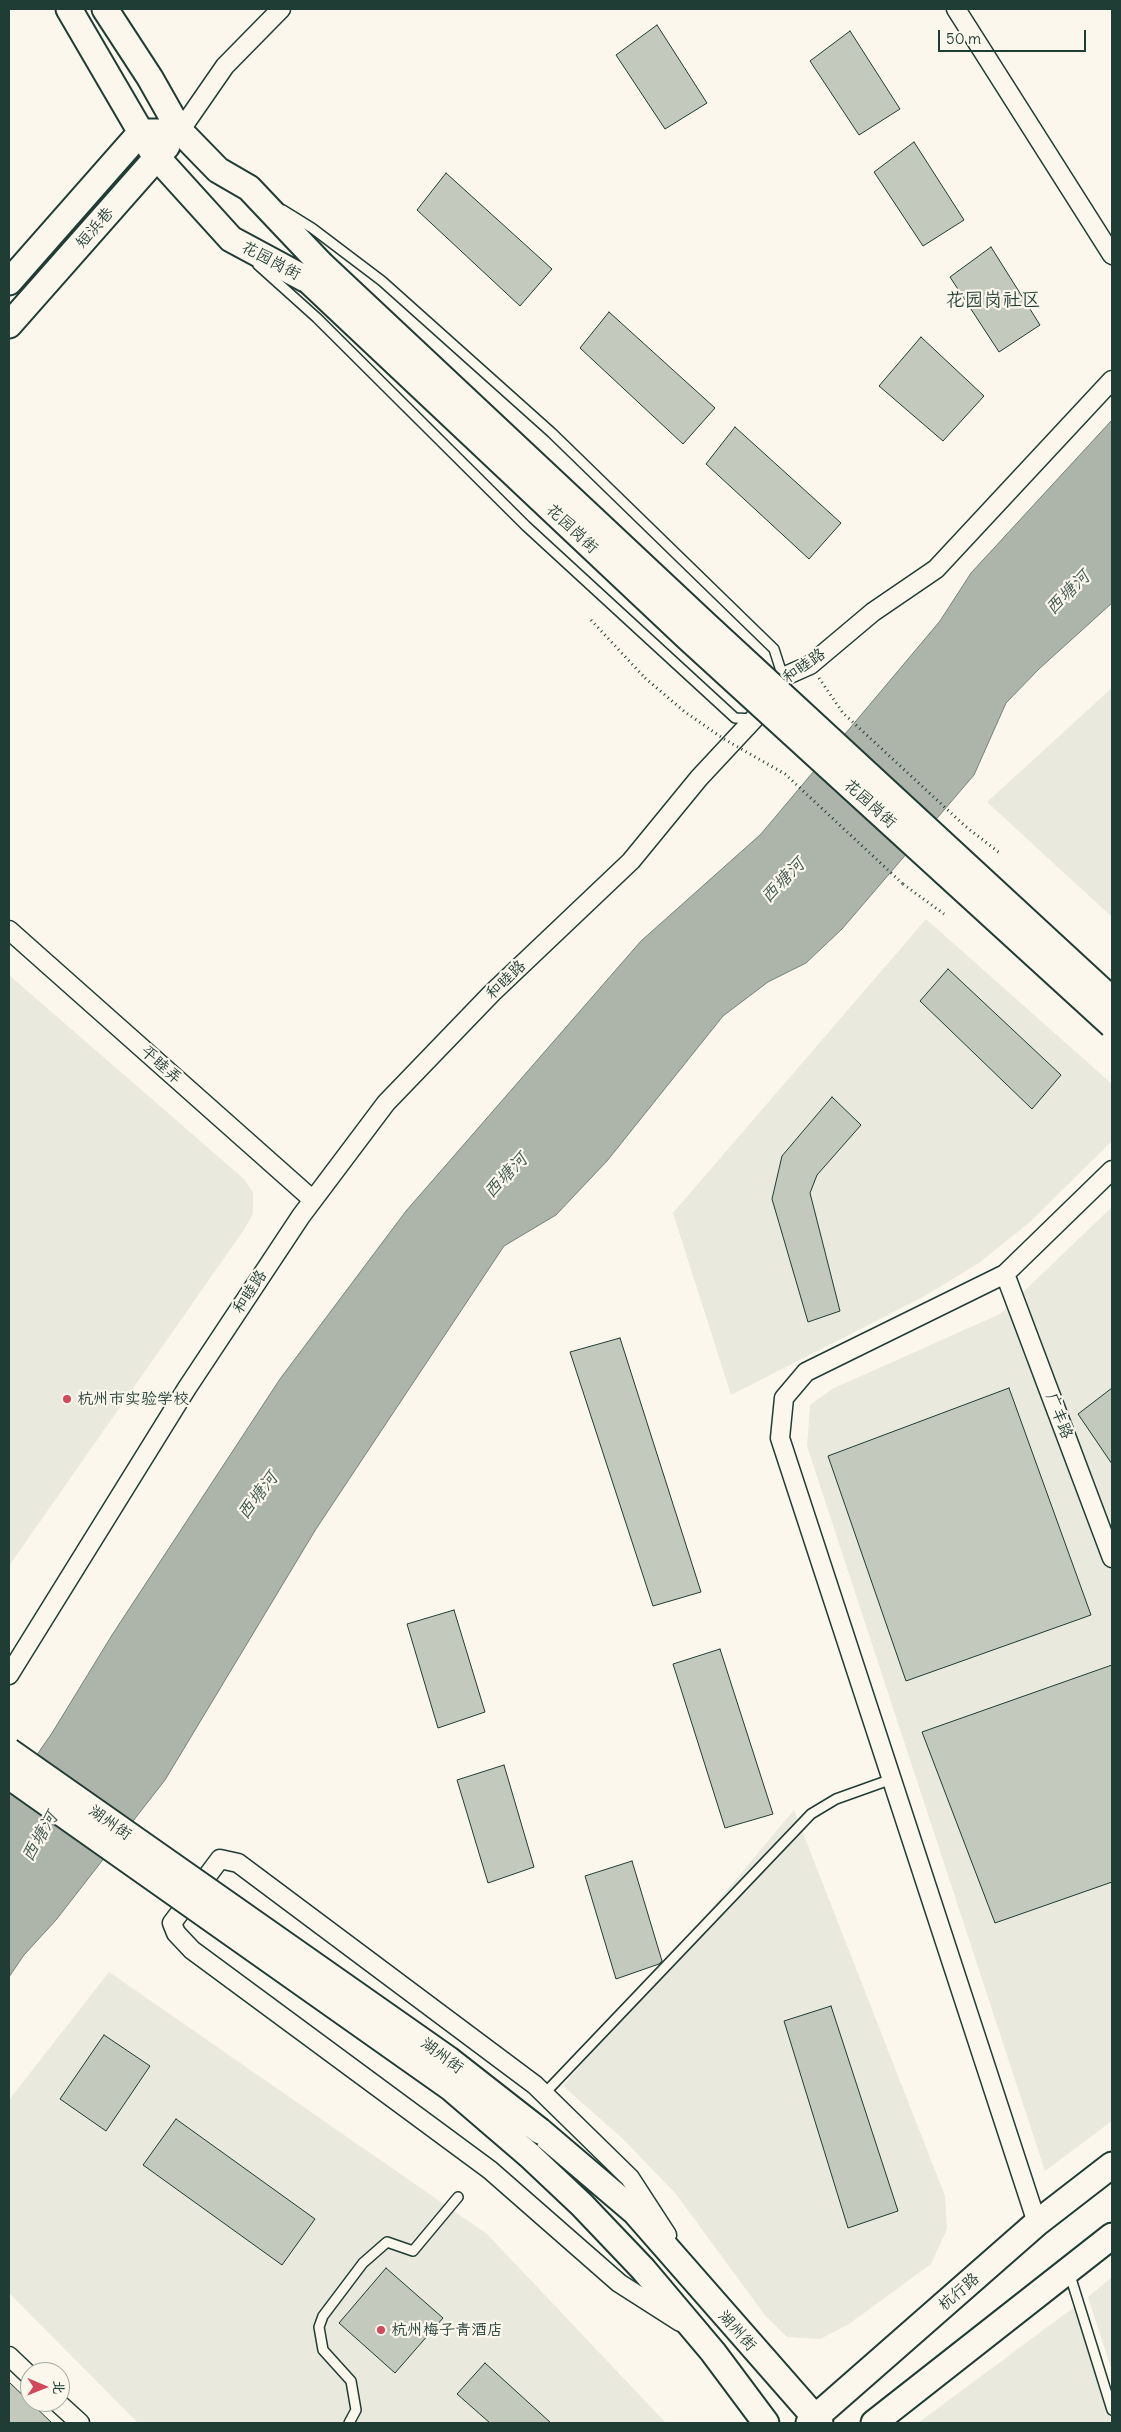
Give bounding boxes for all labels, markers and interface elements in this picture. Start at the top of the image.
scale bar [941,20,1088,52]
text: 50 m [946,29,981,48]
street label: 短浜巷 [72,204,118,252]
street label: 花园岗街 [238,238,304,284]
district label: 花园岗社区 [946,290,1040,312]
street label: 花园岗街 [542,500,602,558]
water label: 西塘河 [1041,566,1095,620]
street label: 和睦路 [779,644,829,688]
street label: 花园岗街 [840,775,900,833]
water label: 西塘河 [756,854,810,908]
street label: 和睦路 [482,956,530,1004]
street label: 平睦弄 [137,1042,185,1088]
water label: 西塘河 [480,1149,532,1203]
street label: 和睦路 [229,1267,271,1317]
place label: 杭州市实验学校 [77,1389,189,1409]
street label: 广丰路 [1041,1390,1077,1442]
marker: 杭州市实验学校 [61,1393,73,1405]
water label: 西塘河 [233,1468,283,1524]
street label: 湖州街 [85,1801,135,1845]
water label: 西塘河 [17,1808,63,1866]
street label: 湖州街 [417,2034,467,2078]
street label: 杭行路 [935,2269,983,2315]
street label: 湖州街 [714,2307,760,2355]
place label: 杭州梅子青酒店 [391,2320,503,2340]
marker: 杭州梅子青酒店 [375,2324,387,2336]
north arrow [20,2362,70,2412]
text: 北 [50,2380,68,2394]

